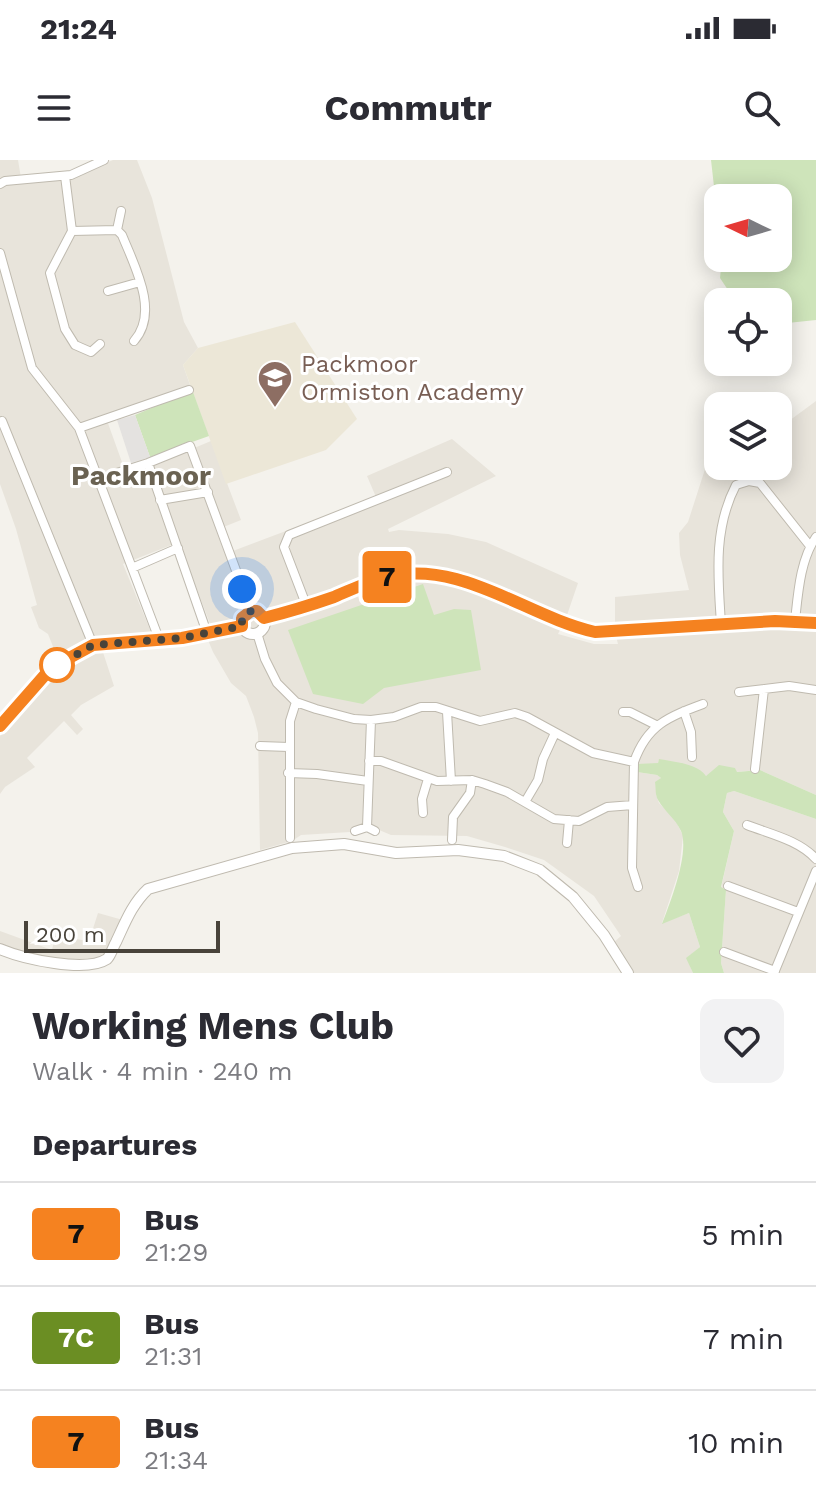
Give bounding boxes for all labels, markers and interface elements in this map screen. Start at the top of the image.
text: 21:24 [40,11,117,46]
icon: menu [32,86,76,130]
icon: search [740,86,784,130]
text: Commutr [324,87,492,129]
north arrow [704,184,792,272]
map controls [704,184,792,480]
button: locate [704,288,792,376]
place label: Packmoor Ormiston Academy [301,350,524,406]
school or university icon: Packmoor Ormiston Academy [256,359,294,409]
button: layers [704,392,792,480]
district label: Packmoor [71,459,211,492]
line badge: 7 [361,551,413,603]
text: 7 [378,560,396,593]
your location [222,569,262,609]
unlabelled marker [40,648,74,682]
scale bar [24,917,220,953]
text: 200 m [36,922,105,947]
button: heart [700,999,784,1083]
text: Working Mens Club [32,1004,394,1048]
text: Walk · 4 min · 240 m [32,1056,293,1086]
text: Departures [32,1127,197,1162]
text: Bus [144,1202,199,1237]
text: 7 [67,1217,85,1250]
text: 5 min [701,1217,784,1252]
text: 21:29 [144,1237,208,1267]
text: Bus [144,1306,199,1341]
text: 7C [58,1321,94,1354]
text: 7 min [703,1321,784,1356]
text: 21:31 [144,1341,202,1371]
text: Bus [144,1410,199,1445]
text: 7 [67,1425,85,1458]
text: 10 min [688,1425,784,1460]
text: 21:34 [144,1445,208,1475]

